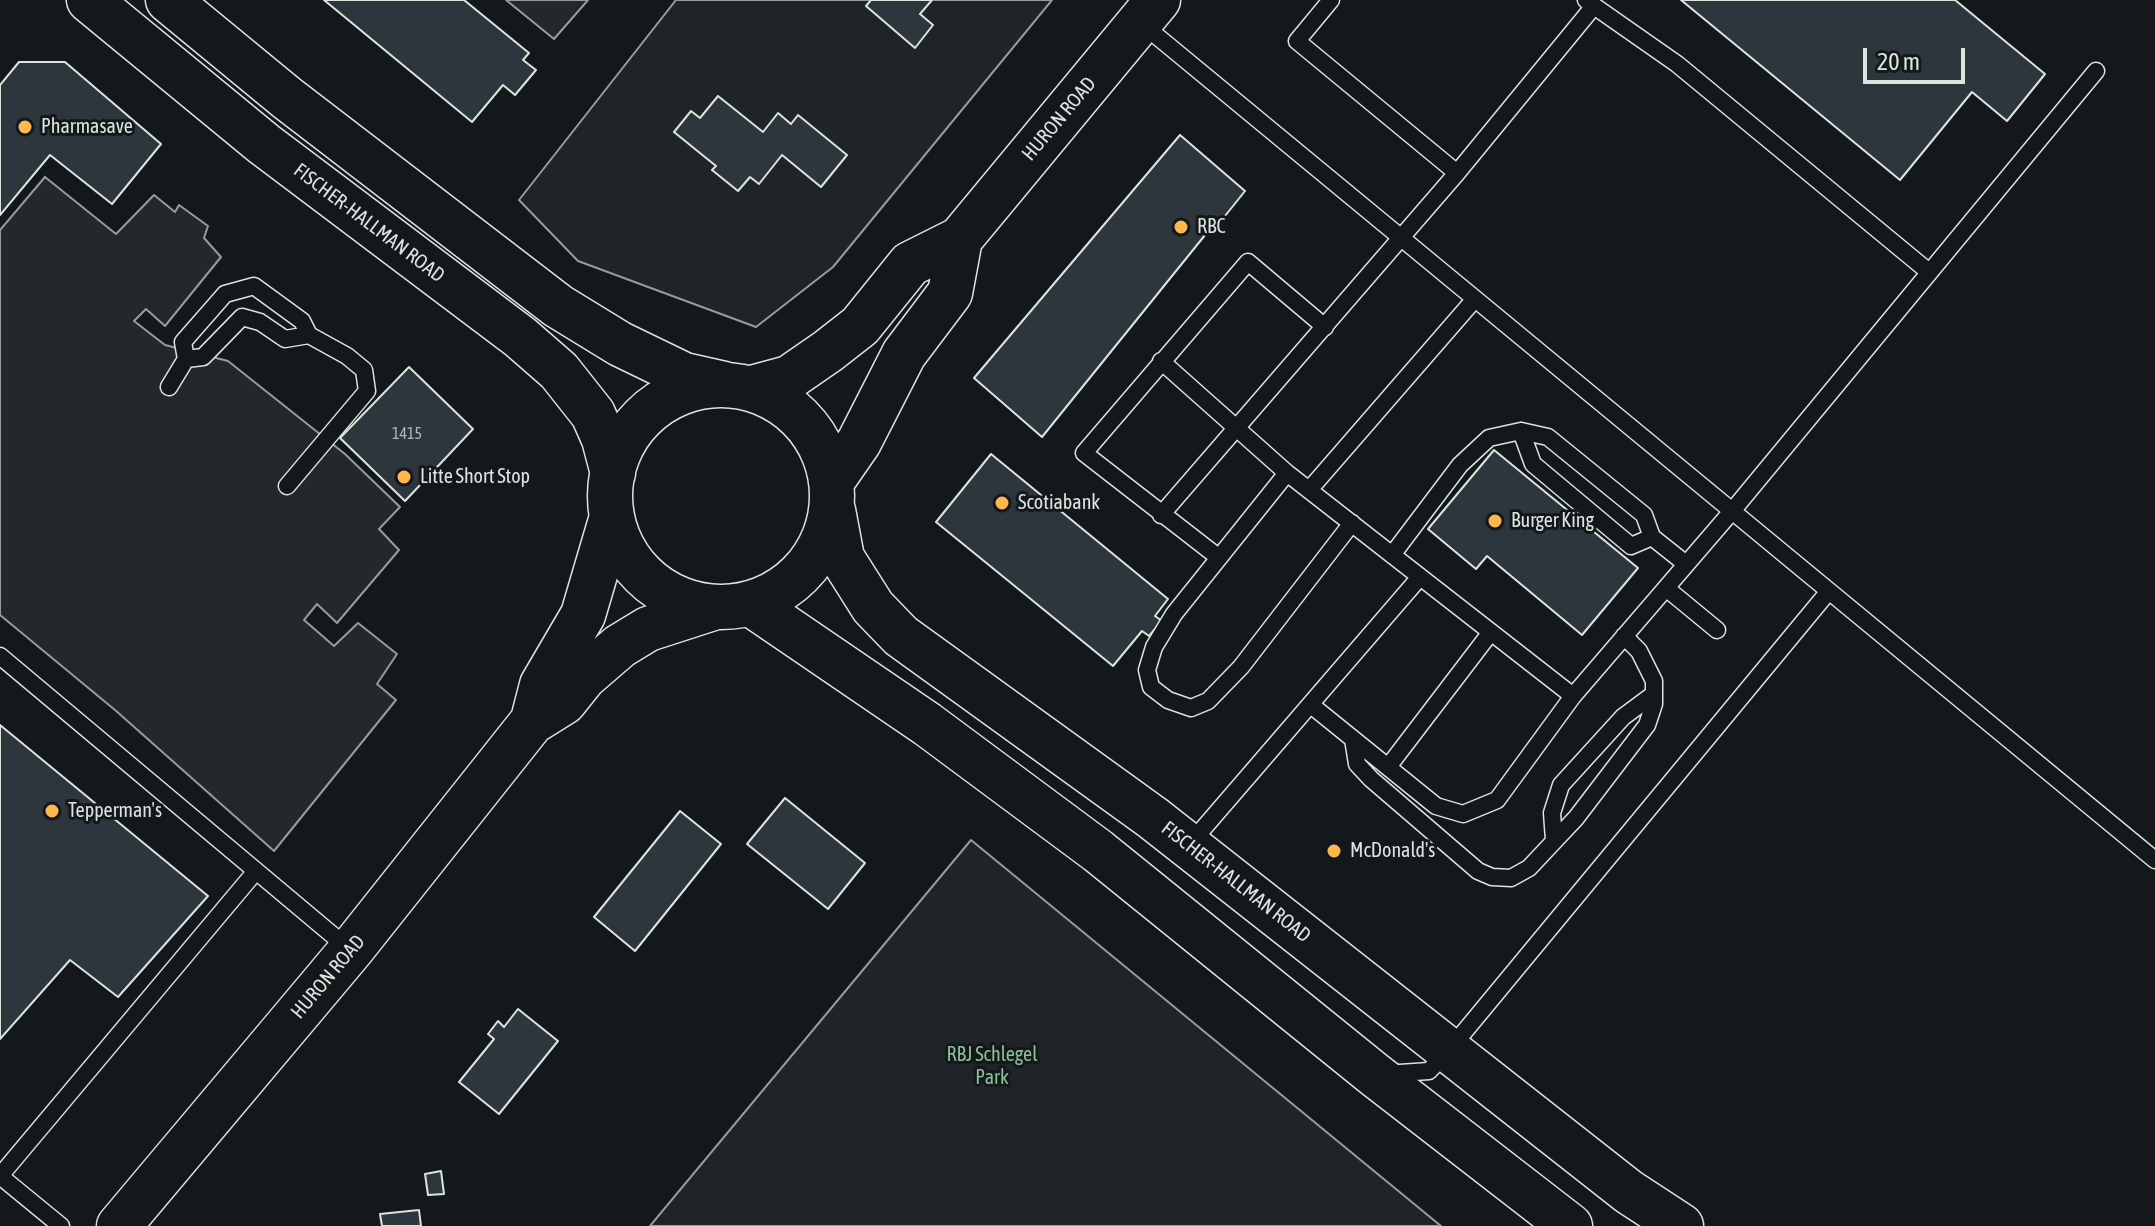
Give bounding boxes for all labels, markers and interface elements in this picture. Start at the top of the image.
scale bar [1867,32,1969,82]
text: 20 m [1877,48,1920,75]
street label: HURON ROAD [1017,72,1101,166]
place label: Pharmasave [41,115,133,139]
marker: Pharmasave [16,118,34,136]
street label: FISCHER-HALLMAN ROAD [289,158,449,288]
place label: RBC [1197,215,1225,239]
marker: RBC [1172,218,1190,236]
house number: 1415 [392,424,422,444]
place label: Litte Short Stop [420,465,530,489]
marker: Litte Short Stop [395,468,413,486]
place label: Scotiabank [1018,491,1100,515]
marker: Scotiabank [993,494,1011,512]
place label: Burger King [1511,509,1594,533]
marker: Burger King [1486,512,1504,530]
place label: Tepperman's [68,799,162,823]
marker: Tepperman's [43,802,61,820]
street label: FISCHER-HALLMAN ROAD [1157,816,1315,948]
place label: McDonald's [1350,839,1435,863]
marker: McDonald's [1325,842,1343,860]
street label: HURON ROAD [286,930,370,1024]
park label: RBJ Schlegel Park [947,1043,1037,1090]

